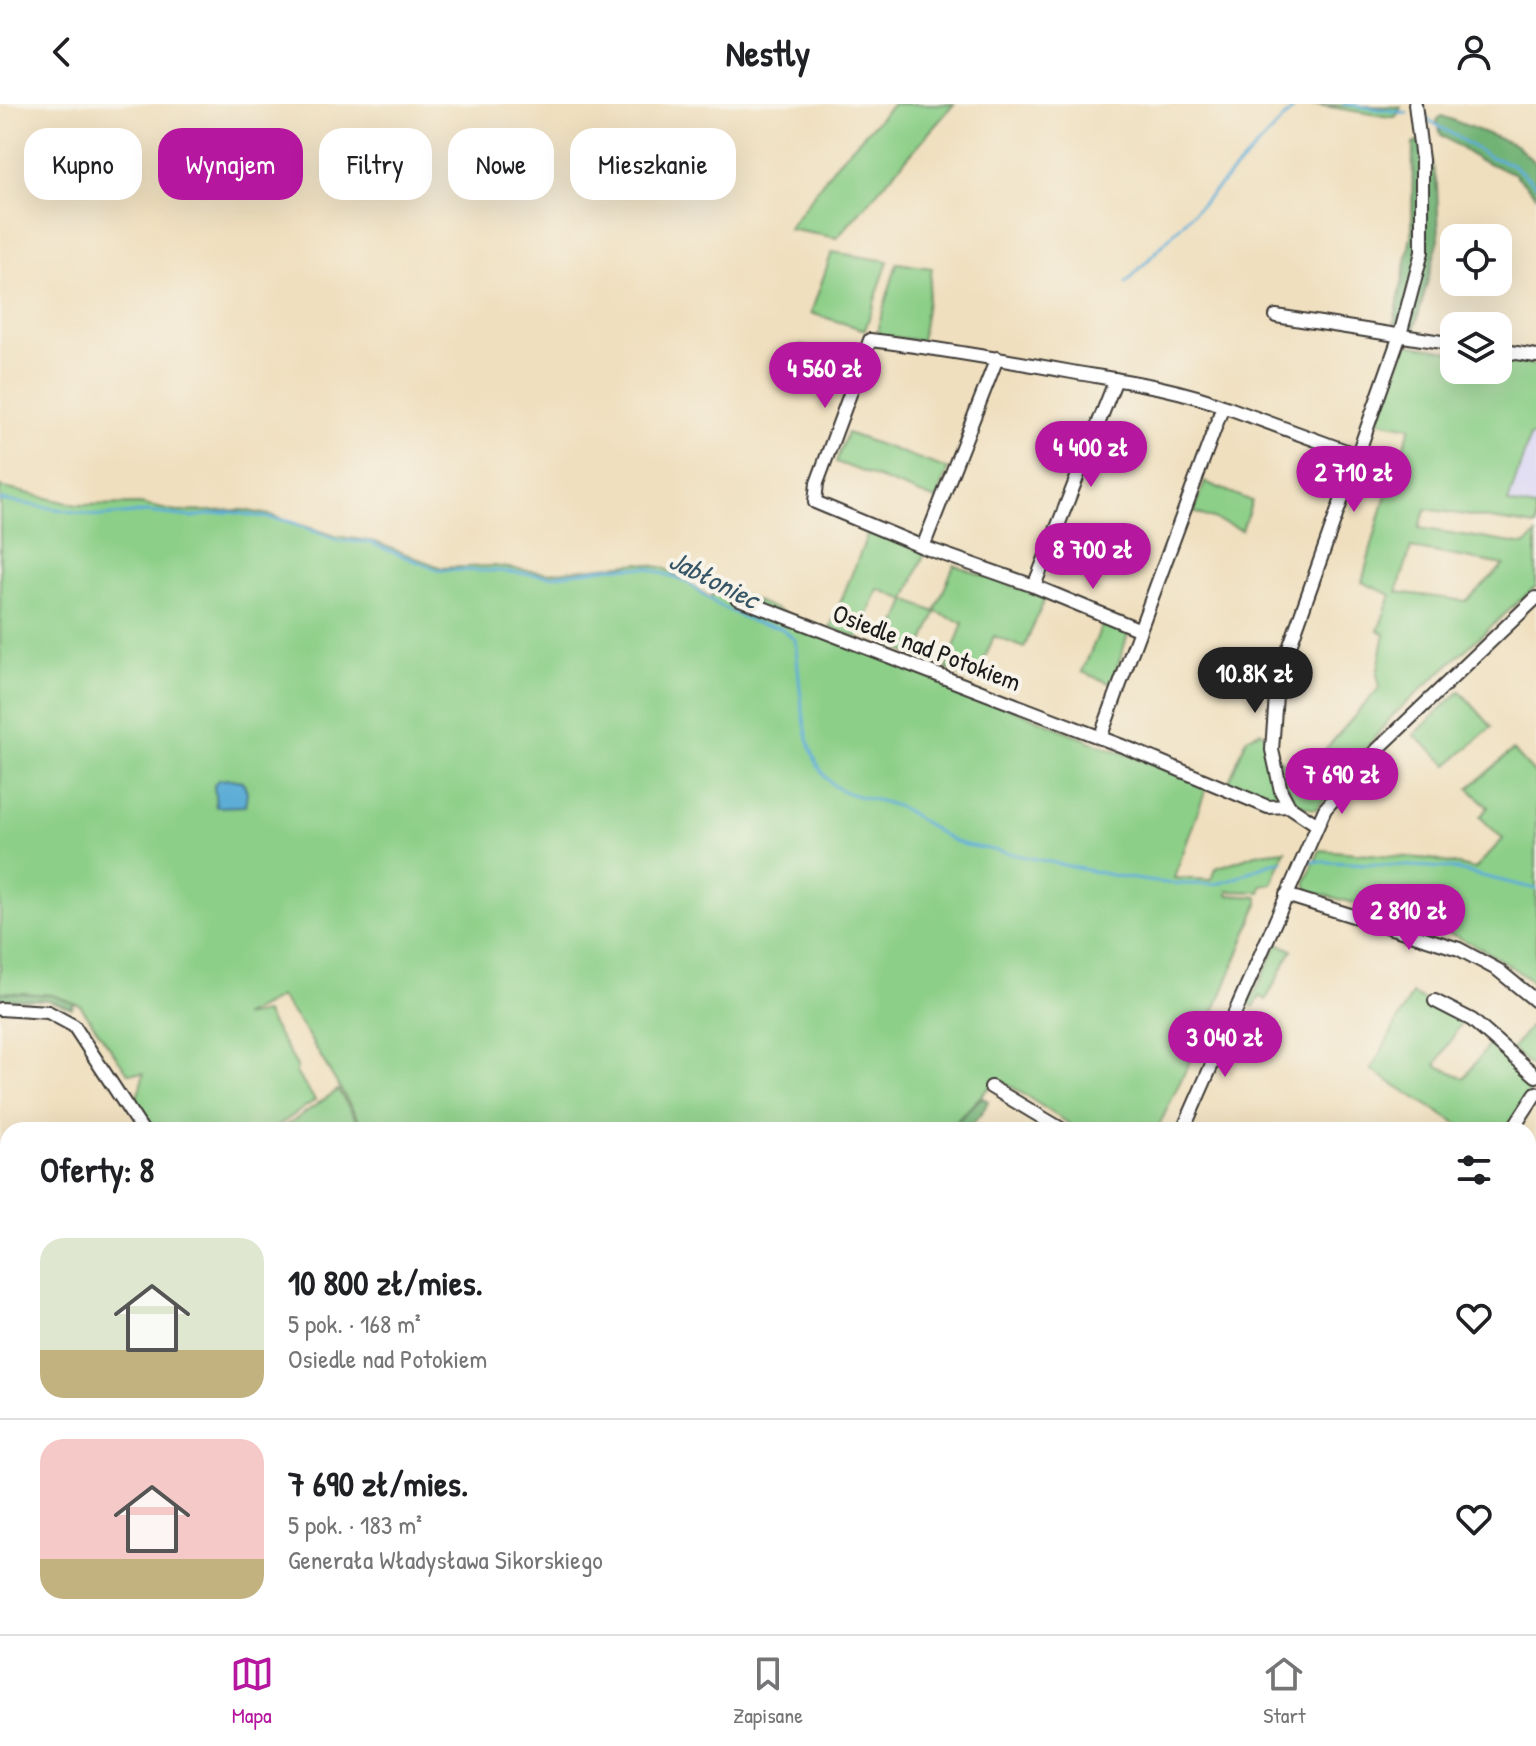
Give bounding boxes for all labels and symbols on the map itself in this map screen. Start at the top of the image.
pin: 4 560 zł [742,342,908,410]
pin: 4 400 zł [1008,421,1174,489]
pin: 2 710 zł [1271,446,1437,514]
pin: 8 700 zł [1010,523,1176,591]
water label: Jabłoniec [663,540,768,619]
street label: Osiedle nad Potokiem [828,595,1026,699]
pin: 10.8K zł [1172,647,1338,715]
pin: 7 690 zł [1259,748,1425,816]
pin: 2 810 zł [1326,884,1492,952]
pin: 3 040 zł [1142,1011,1308,1079]

